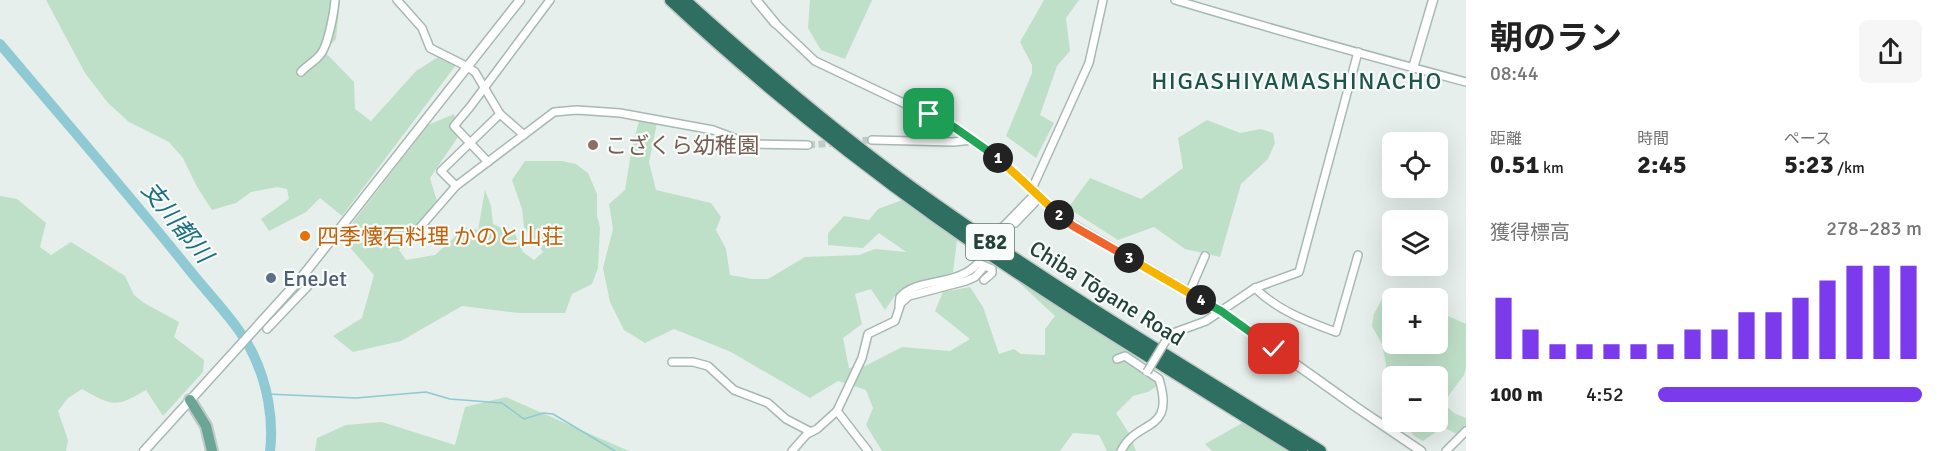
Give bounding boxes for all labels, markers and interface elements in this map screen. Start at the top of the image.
text: 朝のラン [1490,18,1622,59]
button: share [1859,20,1922,83]
text: 08:44 [1490,61,1539,86]
district label: HIGASHIYAMASHINACHO [1151,66,1443,96]
pin [903,88,954,139]
icon: arrive [912,97,945,130]
text: 距離 [1490,129,1522,149]
text: 時間 [1637,129,1669,149]
text: ペース [1784,129,1831,149]
place label: こざくら幼稚園 [605,132,759,159]
map controls [1382,132,1448,432]
button: locate [1382,132,1448,198]
marker: こざくら幼稚園 [586,138,600,152]
pin: 1 [983,143,1013,173]
text: 1 [994,148,1002,168]
text: 0.51 [1490,149,1540,181]
text: 2:45 [1637,149,1687,181]
text: 5:23 [1784,149,1834,181]
text: km [1540,158,1564,178]
text: /km [1834,158,1865,178]
water label: 支川都川 [135,175,221,271]
pin: 2 [1044,200,1074,230]
text: 2 [1055,205,1063,225]
button: layers [1382,210,1448,276]
text: 278–283 m [1826,216,1922,241]
text: 獲得標高 [1490,220,1570,245]
place label: 四季懐石料理 かのと山荘 [317,223,564,250]
road number: E82 [966,224,1014,260]
marker: 四季懐石料理 かのと山荘 [298,229,312,243]
street label: Chiba Tōgane Road [1025,234,1189,352]
pin: 3 [1114,243,1144,273]
text: 3 [1125,248,1133,268]
place label: EneJet [283,265,347,292]
marker: EneJet [264,271,278,285]
pin: 4 [1186,285,1216,315]
button: + [1382,288,1448,354]
text: 4 [1197,290,1205,310]
pin [1248,323,1299,374]
icon: check [1257,332,1290,365]
button: − [1382,366,1448,432]
text: 100 m [1490,382,1543,407]
text: 4:52 [1586,382,1624,407]

